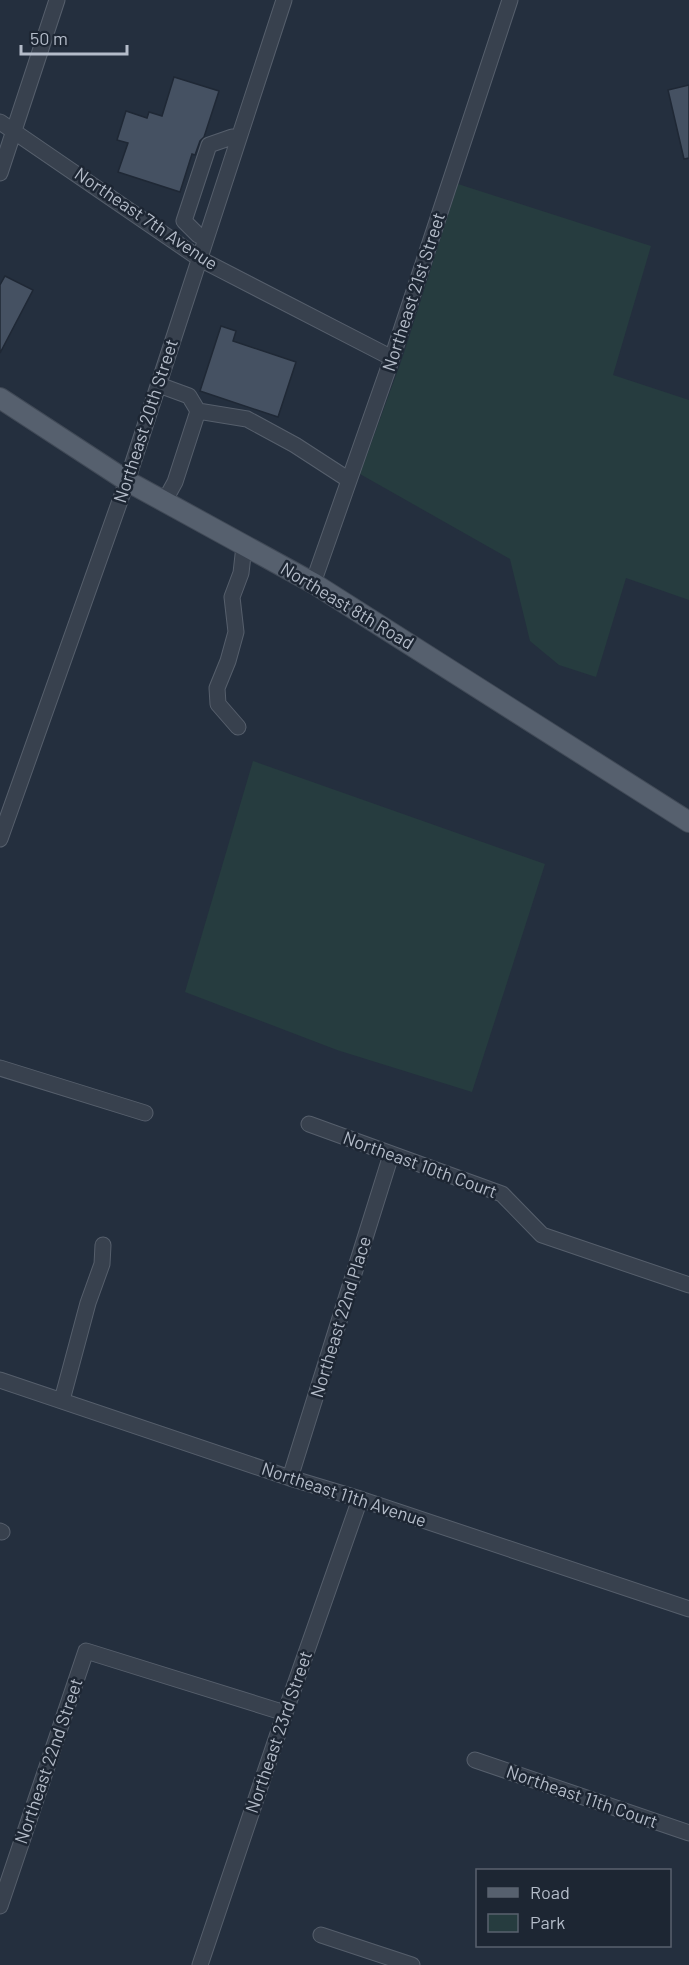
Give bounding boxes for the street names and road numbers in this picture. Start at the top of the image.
street label: Northeast 7th Avenue [71,162,222,274]
street label: Northeast 21st Street [377,209,449,374]
street label: Northeast 20th Street [108,336,182,506]
street label: Northeast 8th Road [277,557,418,654]
street label: Northeast 10th Court [340,1126,500,1202]
street label: Northeast 22nd Place [305,1233,375,1400]
street label: Northeast 11th Avenue [259,1457,430,1531]
street label: Northeast 23rd Street [240,1648,316,1816]
street label: Northeast 22nd Street [9,1675,87,1846]
street label: Northeast 11th Court [504,1760,661,1832]

